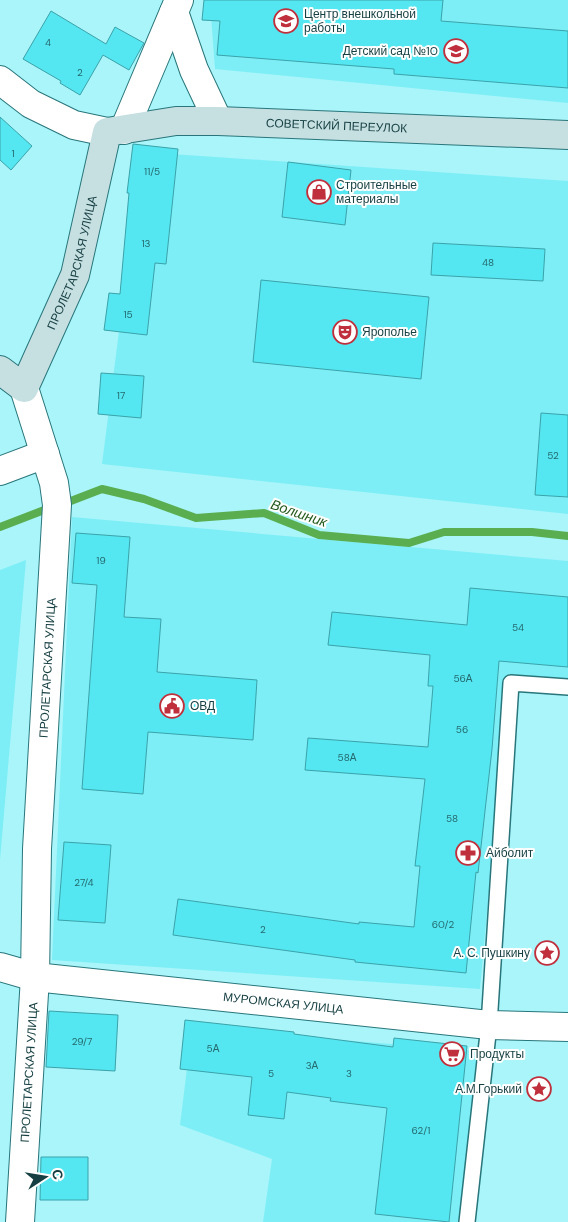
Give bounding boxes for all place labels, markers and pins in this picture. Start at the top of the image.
place label: Центр внешкольной работы [304,6,416,36]
school or university icon: Центр внешкольной работы [273,8,299,34]
school or university icon: Детский сад №10 [443,38,469,64]
place label: Детский сад №10 [343,43,438,59]
place label: Строительные материалы [336,177,417,207]
shop icon: Строительные материалы [306,179,332,205]
theatre icon: Ярополье [332,319,358,345]
place label: Ярополье [362,324,417,340]
public building icon: ОВД [159,693,185,719]
place label: ОВД [190,698,215,714]
pharmacy icon: Айболит [455,840,481,866]
place label: Айболит [486,845,534,861]
place icon: А. С. Пушкину [534,940,560,966]
place label: А. С. Пушкину [453,945,530,961]
supermarket icon: Продукты [439,1041,465,1067]
place label: Продукты [470,1046,524,1062]
place icon: А.М.Горький [526,1076,552,1102]
place label: А.М.Горький [455,1081,522,1097]

